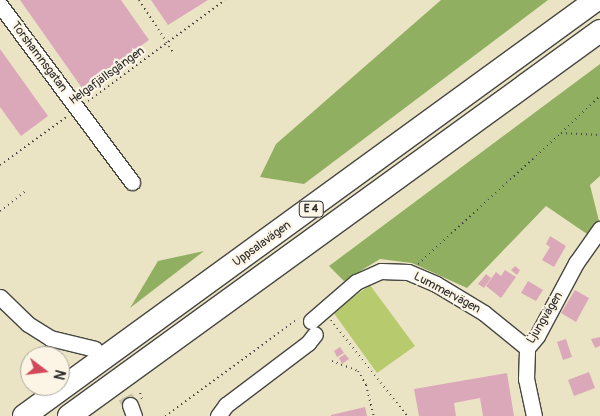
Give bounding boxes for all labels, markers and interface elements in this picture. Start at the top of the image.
street label: Torshamnsgatan [8,19,70,95]
street label: Helgafjällsgången [67,44,147,108]
road number: E 4 [298,200,324,218]
street label: Uppsalavägen [230,218,294,270]
street label: Lummervägen [411,269,483,317]
street label: Ljungvägen [524,290,566,346]
north arrow [20,346,70,396]
text: N [50,368,68,382]

